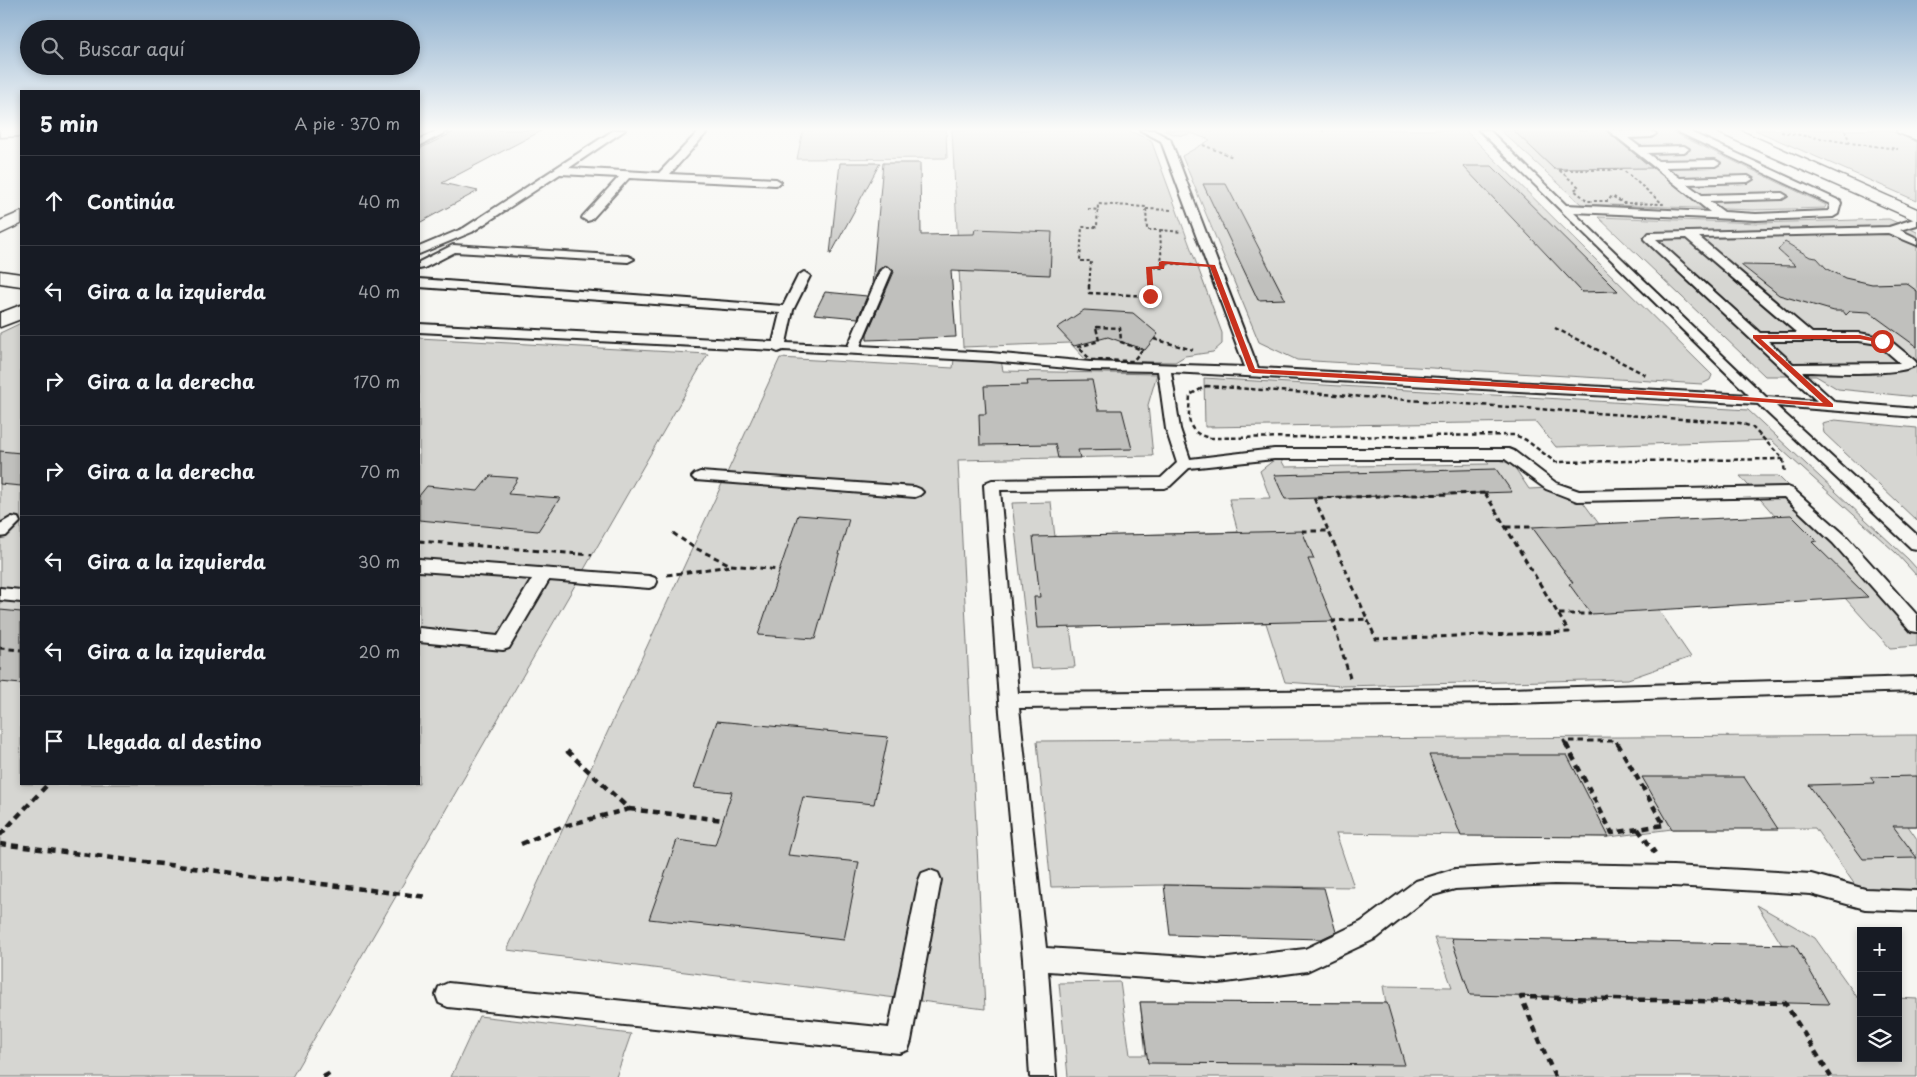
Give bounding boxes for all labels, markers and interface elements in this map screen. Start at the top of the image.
search box [20,20,420,75]
icon: search [38,34,66,62]
text: Buscar aquí [78,34,185,62]
text: 5 min [40,107,98,139]
text: A pie · 370 m [295,111,400,135]
icon: ahead [40,187,68,215]
text: Continúa [87,187,175,215]
text: 40 m [358,189,400,213]
icon: left [40,277,68,305]
text: Gira a la izquierda [87,277,266,305]
text: 40 m [358,279,400,303]
route end [1139,285,1162,308]
route start [1871,330,1894,353]
icon: right [40,367,68,395]
text: Gira a la derecha [87,367,255,395]
text: 170 m [354,369,400,393]
icon: right [40,457,68,485]
text: Gira a la derecha [87,457,255,485]
text: 70 m [360,459,400,483]
icon: left [40,547,68,575]
text: Gira a la izquierda [87,547,266,575]
text: 30 m [358,549,400,573]
icon: left [40,637,68,665]
text: Gira a la izquierda [87,637,266,665]
text: 20 m [359,639,400,663]
icon: arrive [40,727,68,755]
text: Llegada al destino [87,727,261,755]
map controls [1857,927,1902,1062]
button: + [1857,927,1902,972]
button: − [1857,972,1902,1017]
button: layers [1857,1017,1902,1062]

